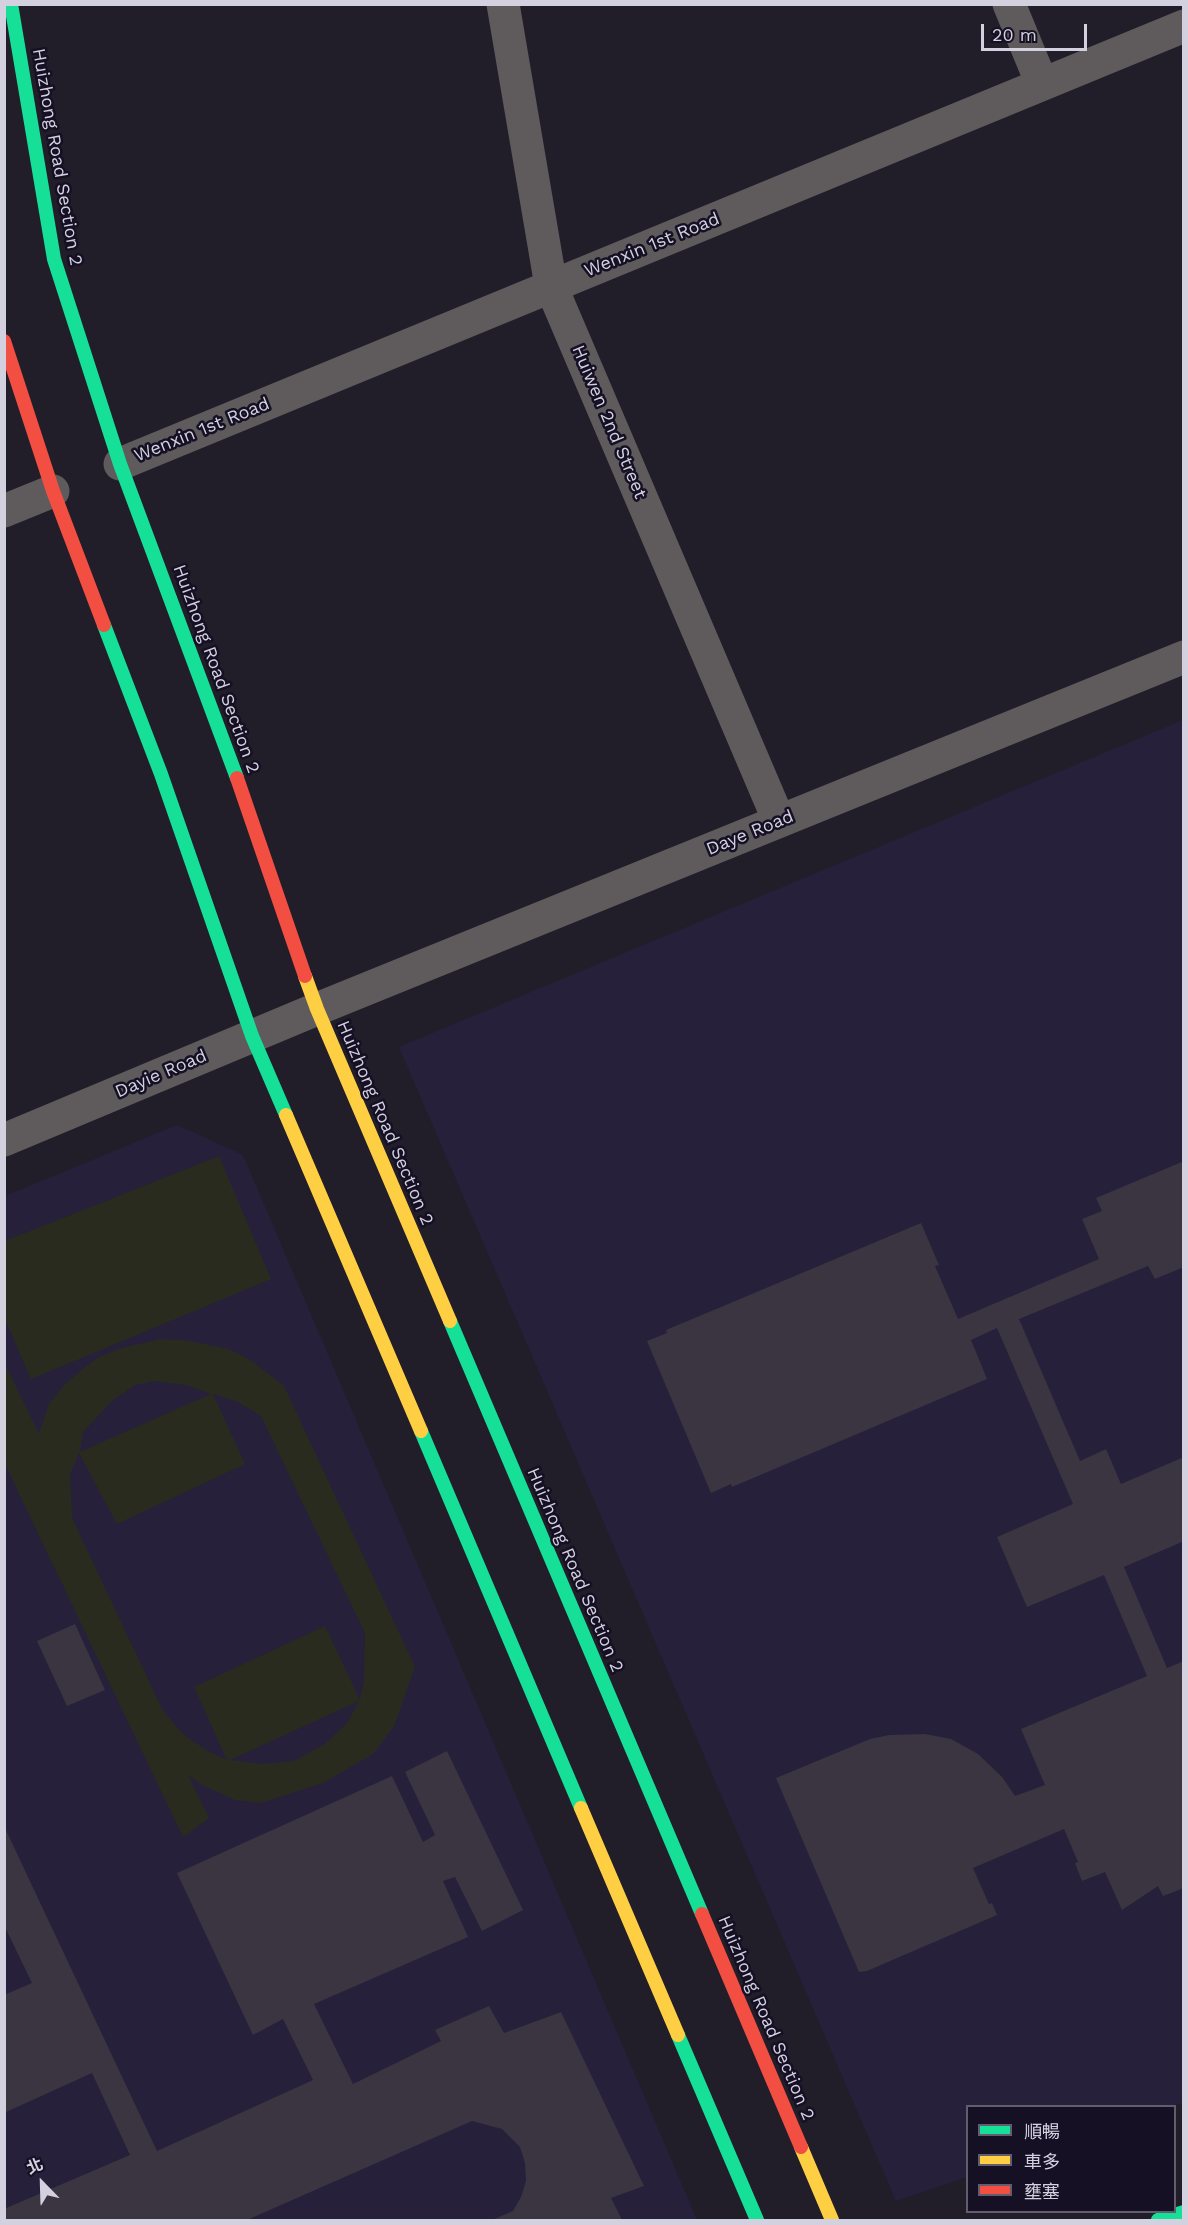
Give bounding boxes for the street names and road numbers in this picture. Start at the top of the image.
street label: Huizhong Road Section 2 [27,47,87,267]
street label: Wenxin 1st Road [581,208,723,282]
street label: Huiwen 2nd Street [567,342,651,502]
street label: Wenxin 1st Road [131,393,273,467]
street label: Huizhong Road Section 2 [168,562,264,776]
street label: Daye Road [703,806,797,860]
street label: Huizhong Road Section 2 [332,1017,438,1229]
street label: Dayie Road [112,1045,210,1103]
street label: Huizhong Road Section 2 [522,1464,628,1676]
street label: Huizhong Road Section 2 [713,1912,819,2124]

